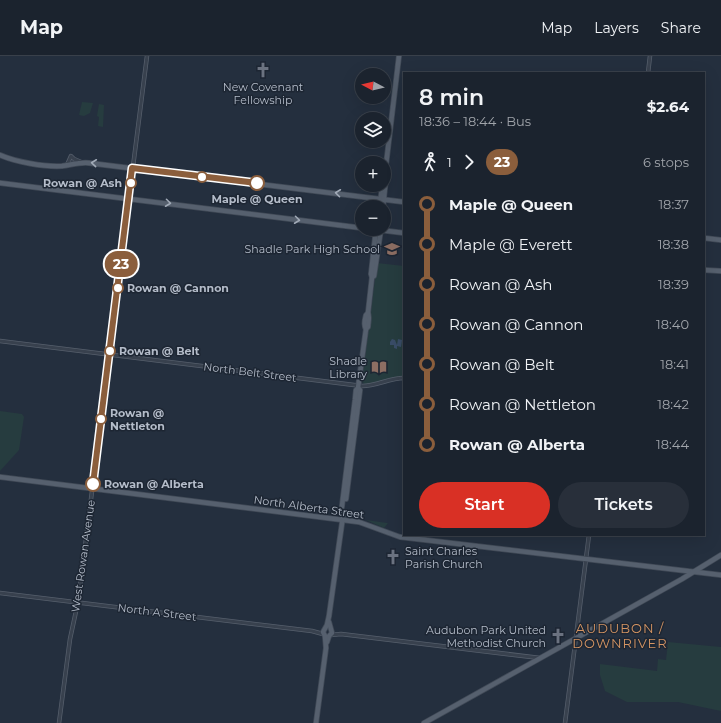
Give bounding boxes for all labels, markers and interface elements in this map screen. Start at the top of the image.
text: Map [20,16,63,39]
text: Map [541,19,572,37]
text: Layers [594,19,639,37]
text: Share [661,19,701,37]
church icon: New Covenant Fellowship [254,61,272,79]
north arrow [355,68,391,104]
map controls [355,68,391,236]
place label: New Covenant Fellowship [223,80,304,107]
text: 8 min [419,84,484,111]
text: $2.64 [647,97,689,116]
button: layers [355,112,391,148]
text: 18:36 – 18:44 · Bus [419,113,531,129]
icon: walk [419,151,441,173]
icon: forward [458,151,480,173]
text: 23 [494,153,510,171]
text: 1 [447,154,452,170]
text: 6 stops [643,154,689,170]
button: + [355,156,391,192]
one-way arrow [91,159,97,168]
unlabelled marker [196,171,208,183]
marker: Maple @ Queen [249,175,265,191]
place label: Rowan @ Ash [43,176,122,190]
marker: Rowan @ Ash [125,177,137,189]
one-way arrow [334,189,341,198]
place label: Maple @ Queen [211,192,303,206]
text: Maple @ Queen [449,195,573,214]
text: 18:37 [658,196,689,212]
one-way arrow [164,199,171,208]
button: − [355,200,391,236]
one-way arrow [293,215,300,224]
text: Maple @ Everett [449,235,573,254]
text: 18:38 [658,236,689,252]
school or university icon: Shadle Park High School [383,240,401,258]
place label: Shadle Park High School [245,242,380,256]
line badge: 23 [103,251,139,277]
text: 23 [113,255,129,273]
text: Rowan @ Ash [449,275,552,294]
text: 18:39 [658,276,689,292]
place label: Rowan @ Cannon [127,281,229,295]
marker: Rowan @ Cannon [112,282,124,294]
text: Rowan @ Cannon [449,315,583,334]
text: 18:40 [656,316,689,332]
place label: Rowan @ Belt [119,344,200,358]
marker: Rowan @ Belt [104,345,116,357]
place label: Shadle Library [329,354,367,381]
text: Rowan @ Belt [449,355,555,374]
text: 18:41 [660,356,689,372]
library icon: Shadle Library [370,358,388,376]
street label: North Belt Street [203,359,298,385]
text: Rowan @ Nettleton [449,395,596,414]
text: 18:42 [657,396,689,412]
place label: Rowan @ Nettleton [110,406,165,433]
marker: Rowan @ Nettleton [95,413,107,425]
text: Rowan @ Alberta [449,435,585,454]
text: 18:44 [656,436,689,452]
marker: Rowan @ Alberta [85,476,101,492]
place label: Rowan @ Alberta [104,477,204,491]
button: Start [419,482,550,528]
button: Tickets [558,482,689,528]
street label: North Alberta Street [253,492,366,522]
street label: West Rowan Avenue [68,499,98,613]
place label: Saint Charles Parish Church [405,544,483,571]
church icon: Saint Charles Parish Church [384,548,402,566]
street label: North A Street [117,600,198,624]
district label: AUDUBON / DOWNRIVER [572,620,668,651]
place label: Audubon Park United Methodist Church [426,623,546,650]
church icon: Audubon Park United Methodist Church [549,627,567,645]

